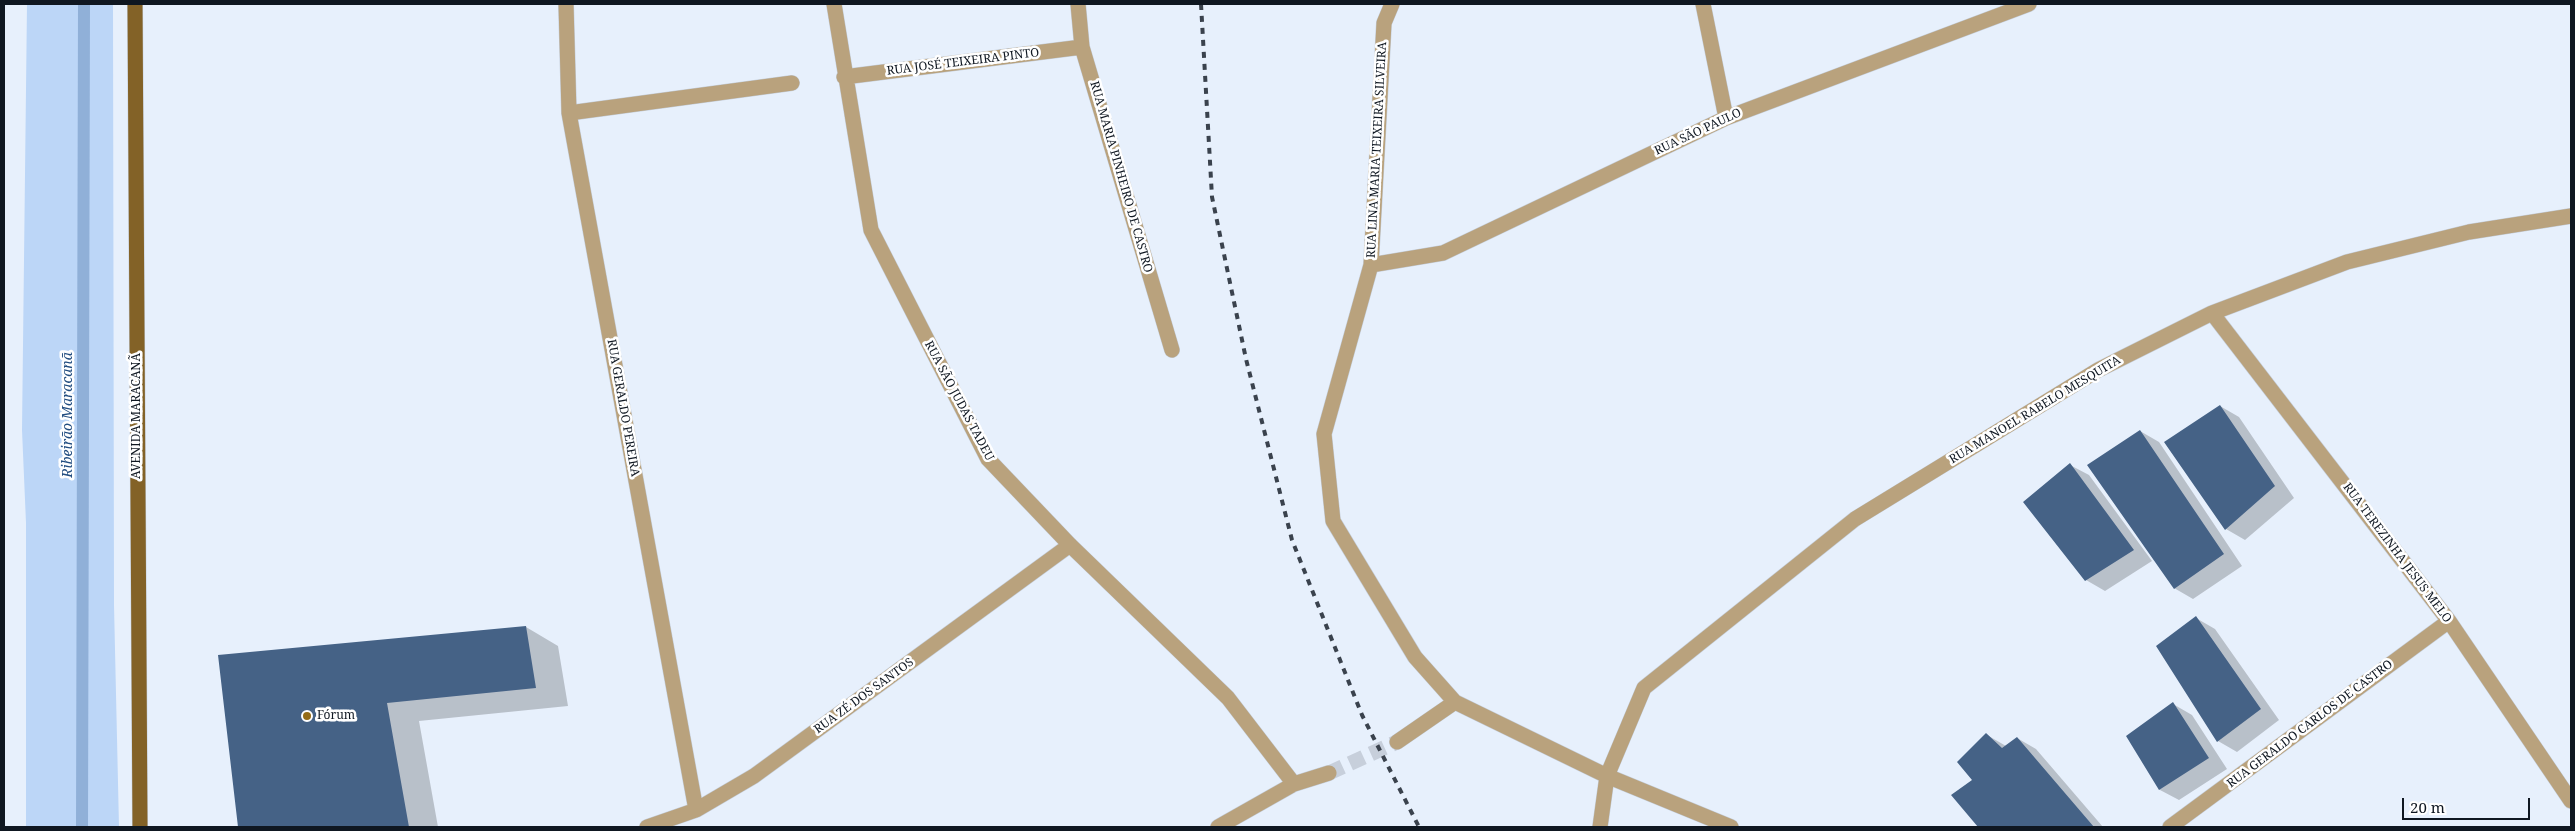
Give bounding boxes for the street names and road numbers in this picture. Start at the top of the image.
street label: RUA LINA MARIA TEIXEIRA SILVEIRA [1364,42,1390,258]
street label: RUA JOSÉ TEIXEIRA PINTO [886,46,1040,78]
street label: RUA MARIA PINHEIRO DE CASTRO [1087,80,1155,274]
street label: RUA SÃO PAULO [1652,106,1744,158]
street label: RUA GERALDO PEREIRA [604,338,642,478]
street label: RUA SÃO JUDAS TADEU [921,339,997,463]
street label: AVENIDA MARACANÃ [130,353,144,479]
street label: RUA MANOEL RABELO MESQUITA [1947,353,2123,467]
street label: RUA TEREZINHA JESUS MELO [2340,480,2454,626]
street label: RUA ZÉ DOS SANTOS [812,655,916,737]
street label: RUA GERALDO CARLOS DE CASTRO [2224,657,2396,791]

